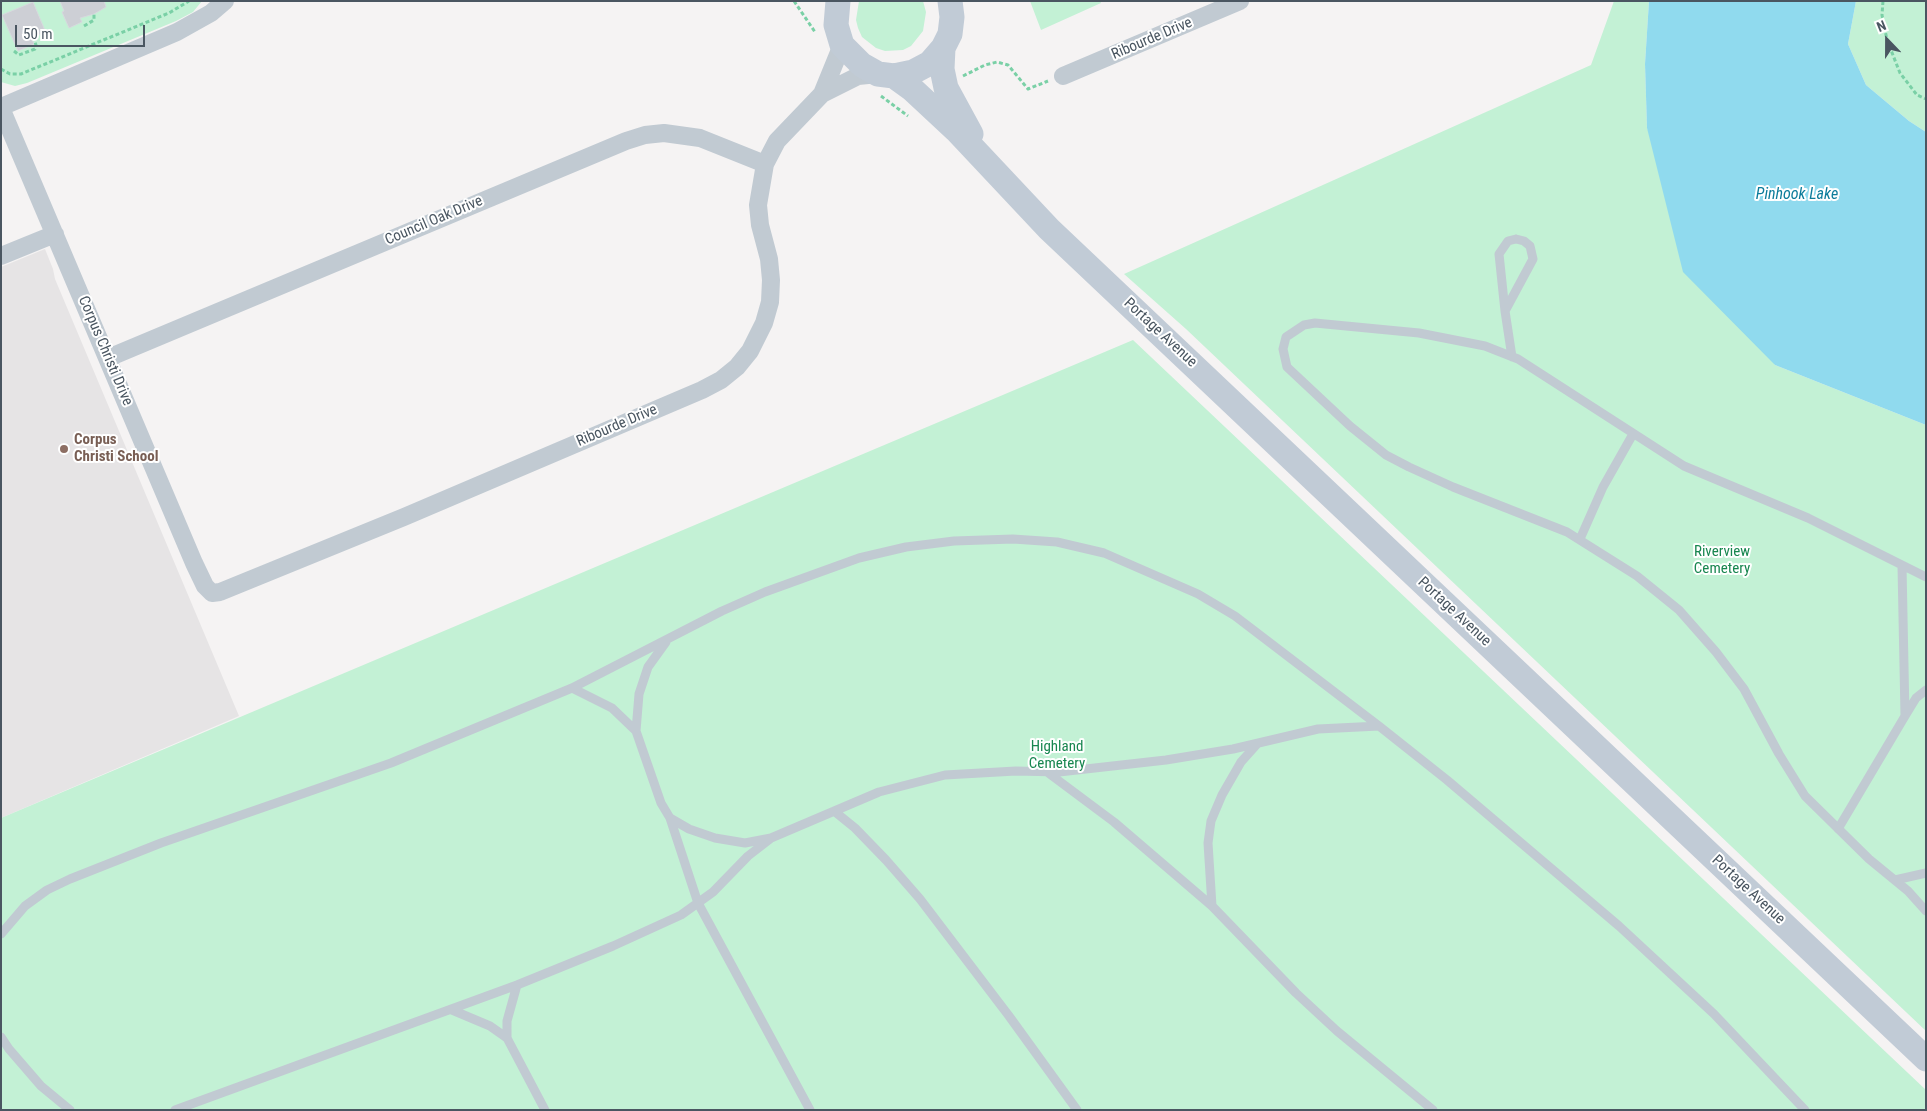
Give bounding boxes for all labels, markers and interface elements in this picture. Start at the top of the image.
street label: Ribourde Drive [1109,14,1195,64]
scale bar [18,15,148,47]
north arrow [1862,15,1912,65]
text: N [1874,17,1888,35]
text: 50 m [23,25,53,43]
water label: Pinhook Lake [1756,185,1838,205]
street label: Council Oak Drive [383,192,485,250]
street label: Corpus Christi Drive [74,293,136,409]
street label: Portage Avenue [1120,295,1200,371]
street label: Ribourde Drive [574,401,660,451]
place label: Corpus Christi School [74,431,158,466]
marker: Corpus Christi School [58,443,70,455]
park label: Riverview Cemetery [1694,543,1750,578]
street label: Portage Avenue [1414,574,1494,650]
park label: Highland Cemetery [1029,738,1085,773]
street label: Portage Avenue [1708,852,1788,928]

